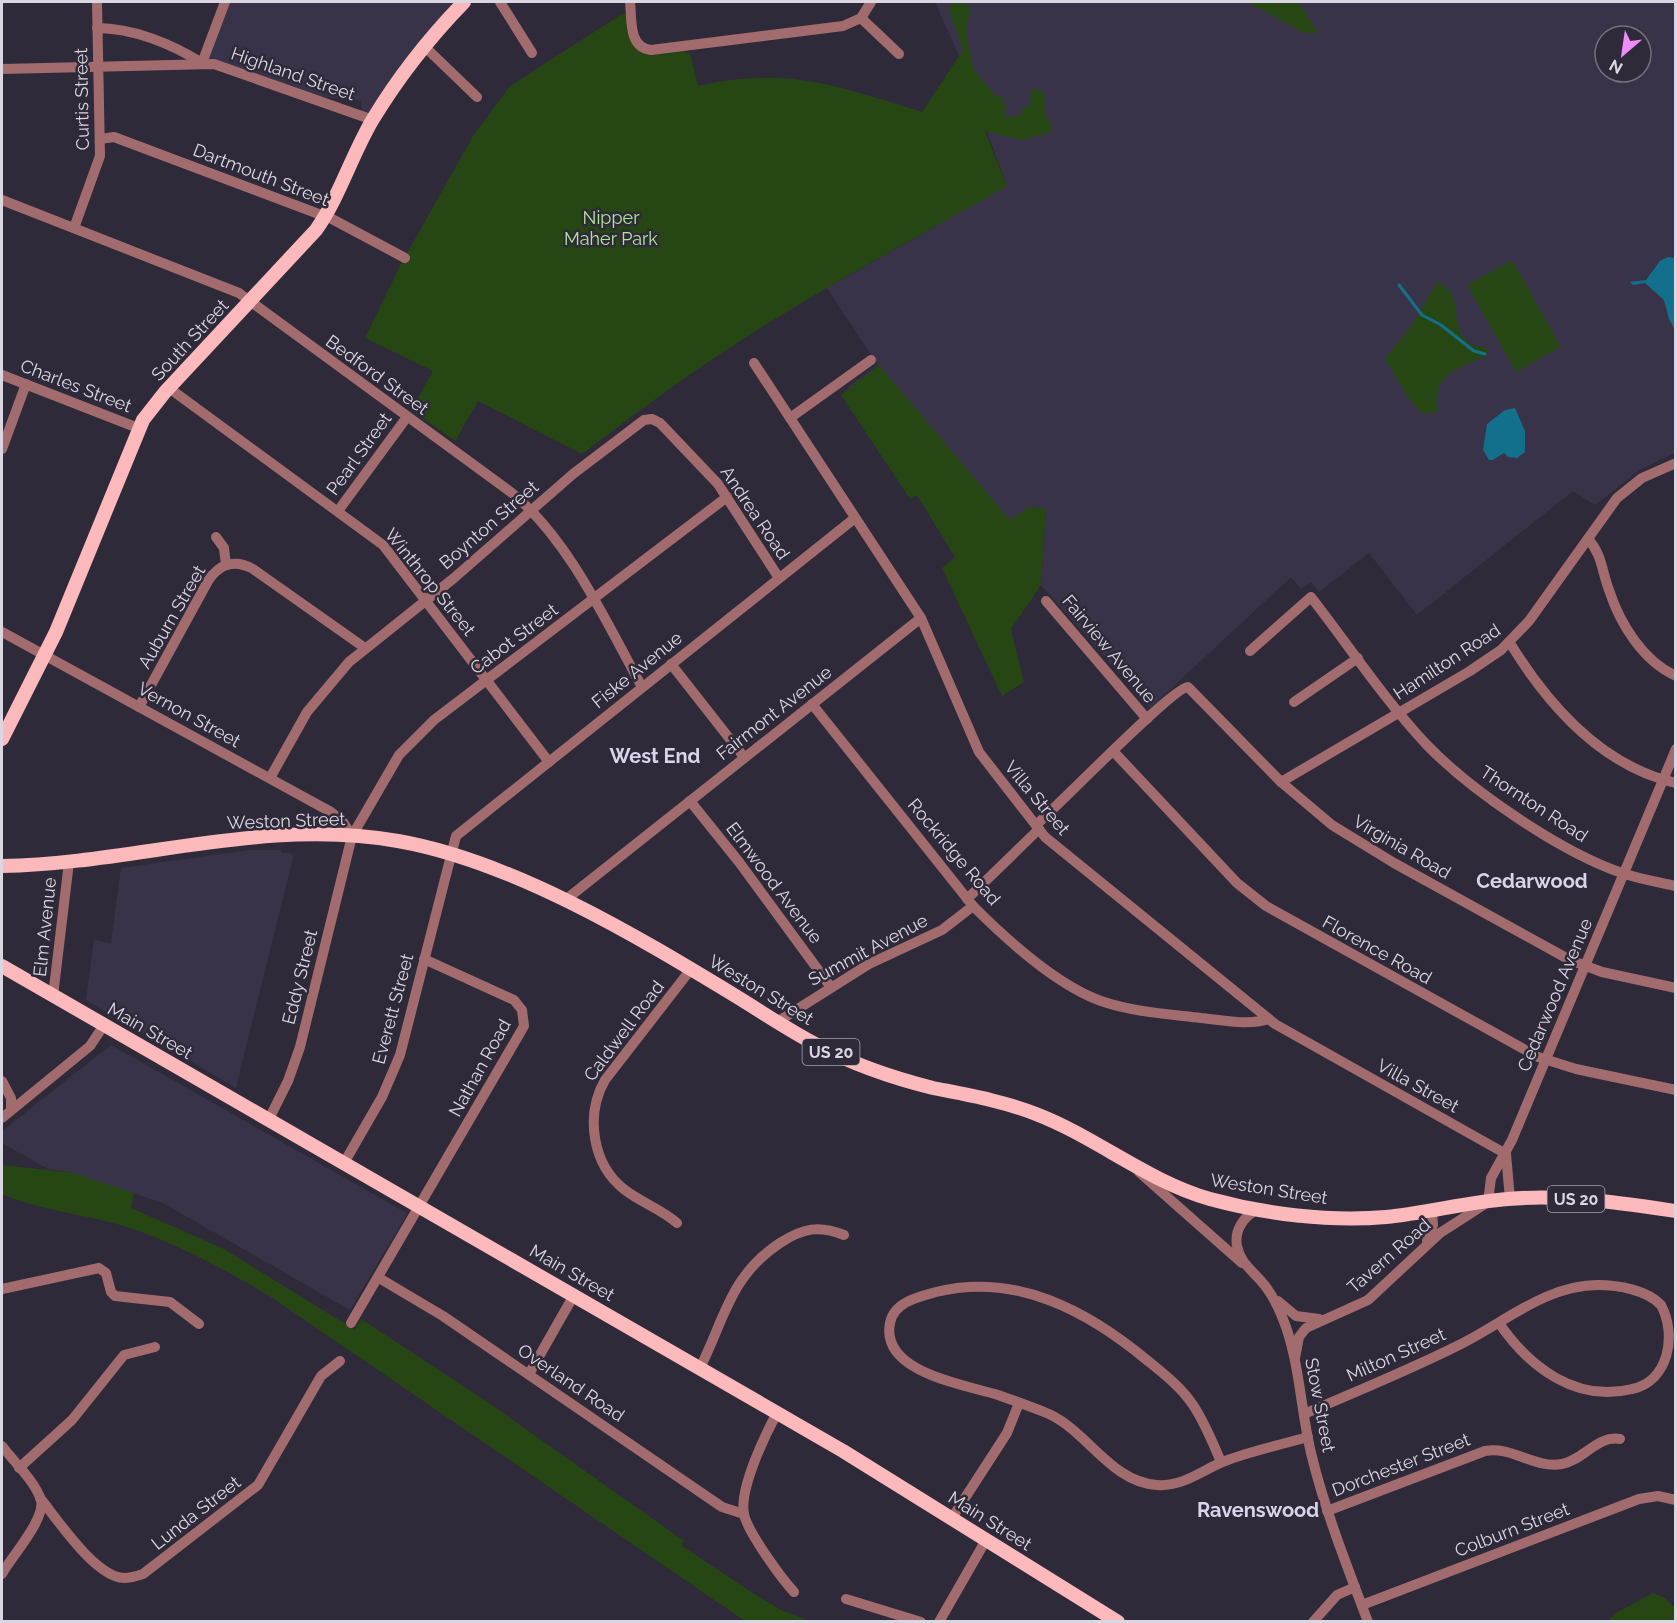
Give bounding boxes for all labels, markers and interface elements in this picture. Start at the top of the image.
north arrow [1593,24,1653,84]
street label: Highland Street [228,42,358,105]
street label: Curtis Street [70,48,93,150]
text: N [1606,55,1626,78]
street label: Dartmouth Street [190,139,332,210]
park label: Nipper Maher Park [564,207,658,249]
street label: South Street [147,295,233,385]
street label: Bedford Street [322,330,433,419]
street label: Charles Street [18,355,135,416]
street label: Pearl Street [322,408,395,499]
street label: Andrea Road [717,462,794,563]
street label: Boynton Street [435,476,542,573]
street label: Winthrop Street [381,524,480,640]
street label: Auburn Street [134,561,210,672]
street label: Fairview Avenue [1058,590,1161,707]
street label: Cabot Street [466,599,562,678]
street label: Hamilton Road [1389,619,1504,704]
street label: Fiske Avenue [587,627,686,712]
street label: Fairmont Avenue [712,661,836,764]
street label: Vernon Street [134,678,244,751]
district label: West End [610,744,701,768]
street label: Villa Street [1000,756,1074,839]
street label: Thornton Road [1477,761,1592,846]
street label: Rockridge Road [904,794,1005,909]
street label: Weston Street [226,808,346,833]
street label: Virginia Road [1350,810,1455,883]
street label: Elmwood Avenue [722,818,827,948]
district label: Cedarwood [1476,869,1588,893]
street label: Elm Avenue [29,876,60,978]
street label: Summit Avenue [805,909,931,990]
street label: Florence Road [1319,911,1435,988]
street label: Cedarwood Avenue [1513,915,1596,1075]
street label: Eddy Street [278,927,321,1026]
street label: Weston Street [705,950,817,1029]
street label: Everett Street [368,951,417,1066]
street label: Caldwell Road [579,976,668,1085]
street label: Main Street [104,998,196,1063]
street label: Nathan Road [444,1015,515,1120]
road number: US 20 [802,1039,860,1065]
street label: Villa Street [1374,1055,1463,1117]
street label: Weston Street [1209,1169,1329,1208]
road number: US 20 [1548,1186,1604,1212]
street label: Tavern Road [1343,1214,1434,1297]
street label: Main Street [526,1240,618,1305]
street label: Milton Street [1343,1323,1449,1386]
street label: Overland Road [514,1339,628,1426]
street label: Stow Street [1301,1356,1340,1454]
street label: Dorchester Street [1329,1429,1473,1501]
street label: Lunda Street [147,1471,244,1554]
street label: Main Street [945,1487,1036,1554]
district label: Ravenswood [1197,1498,1319,1522]
street label: Colburn Street [1452,1498,1572,1561]

